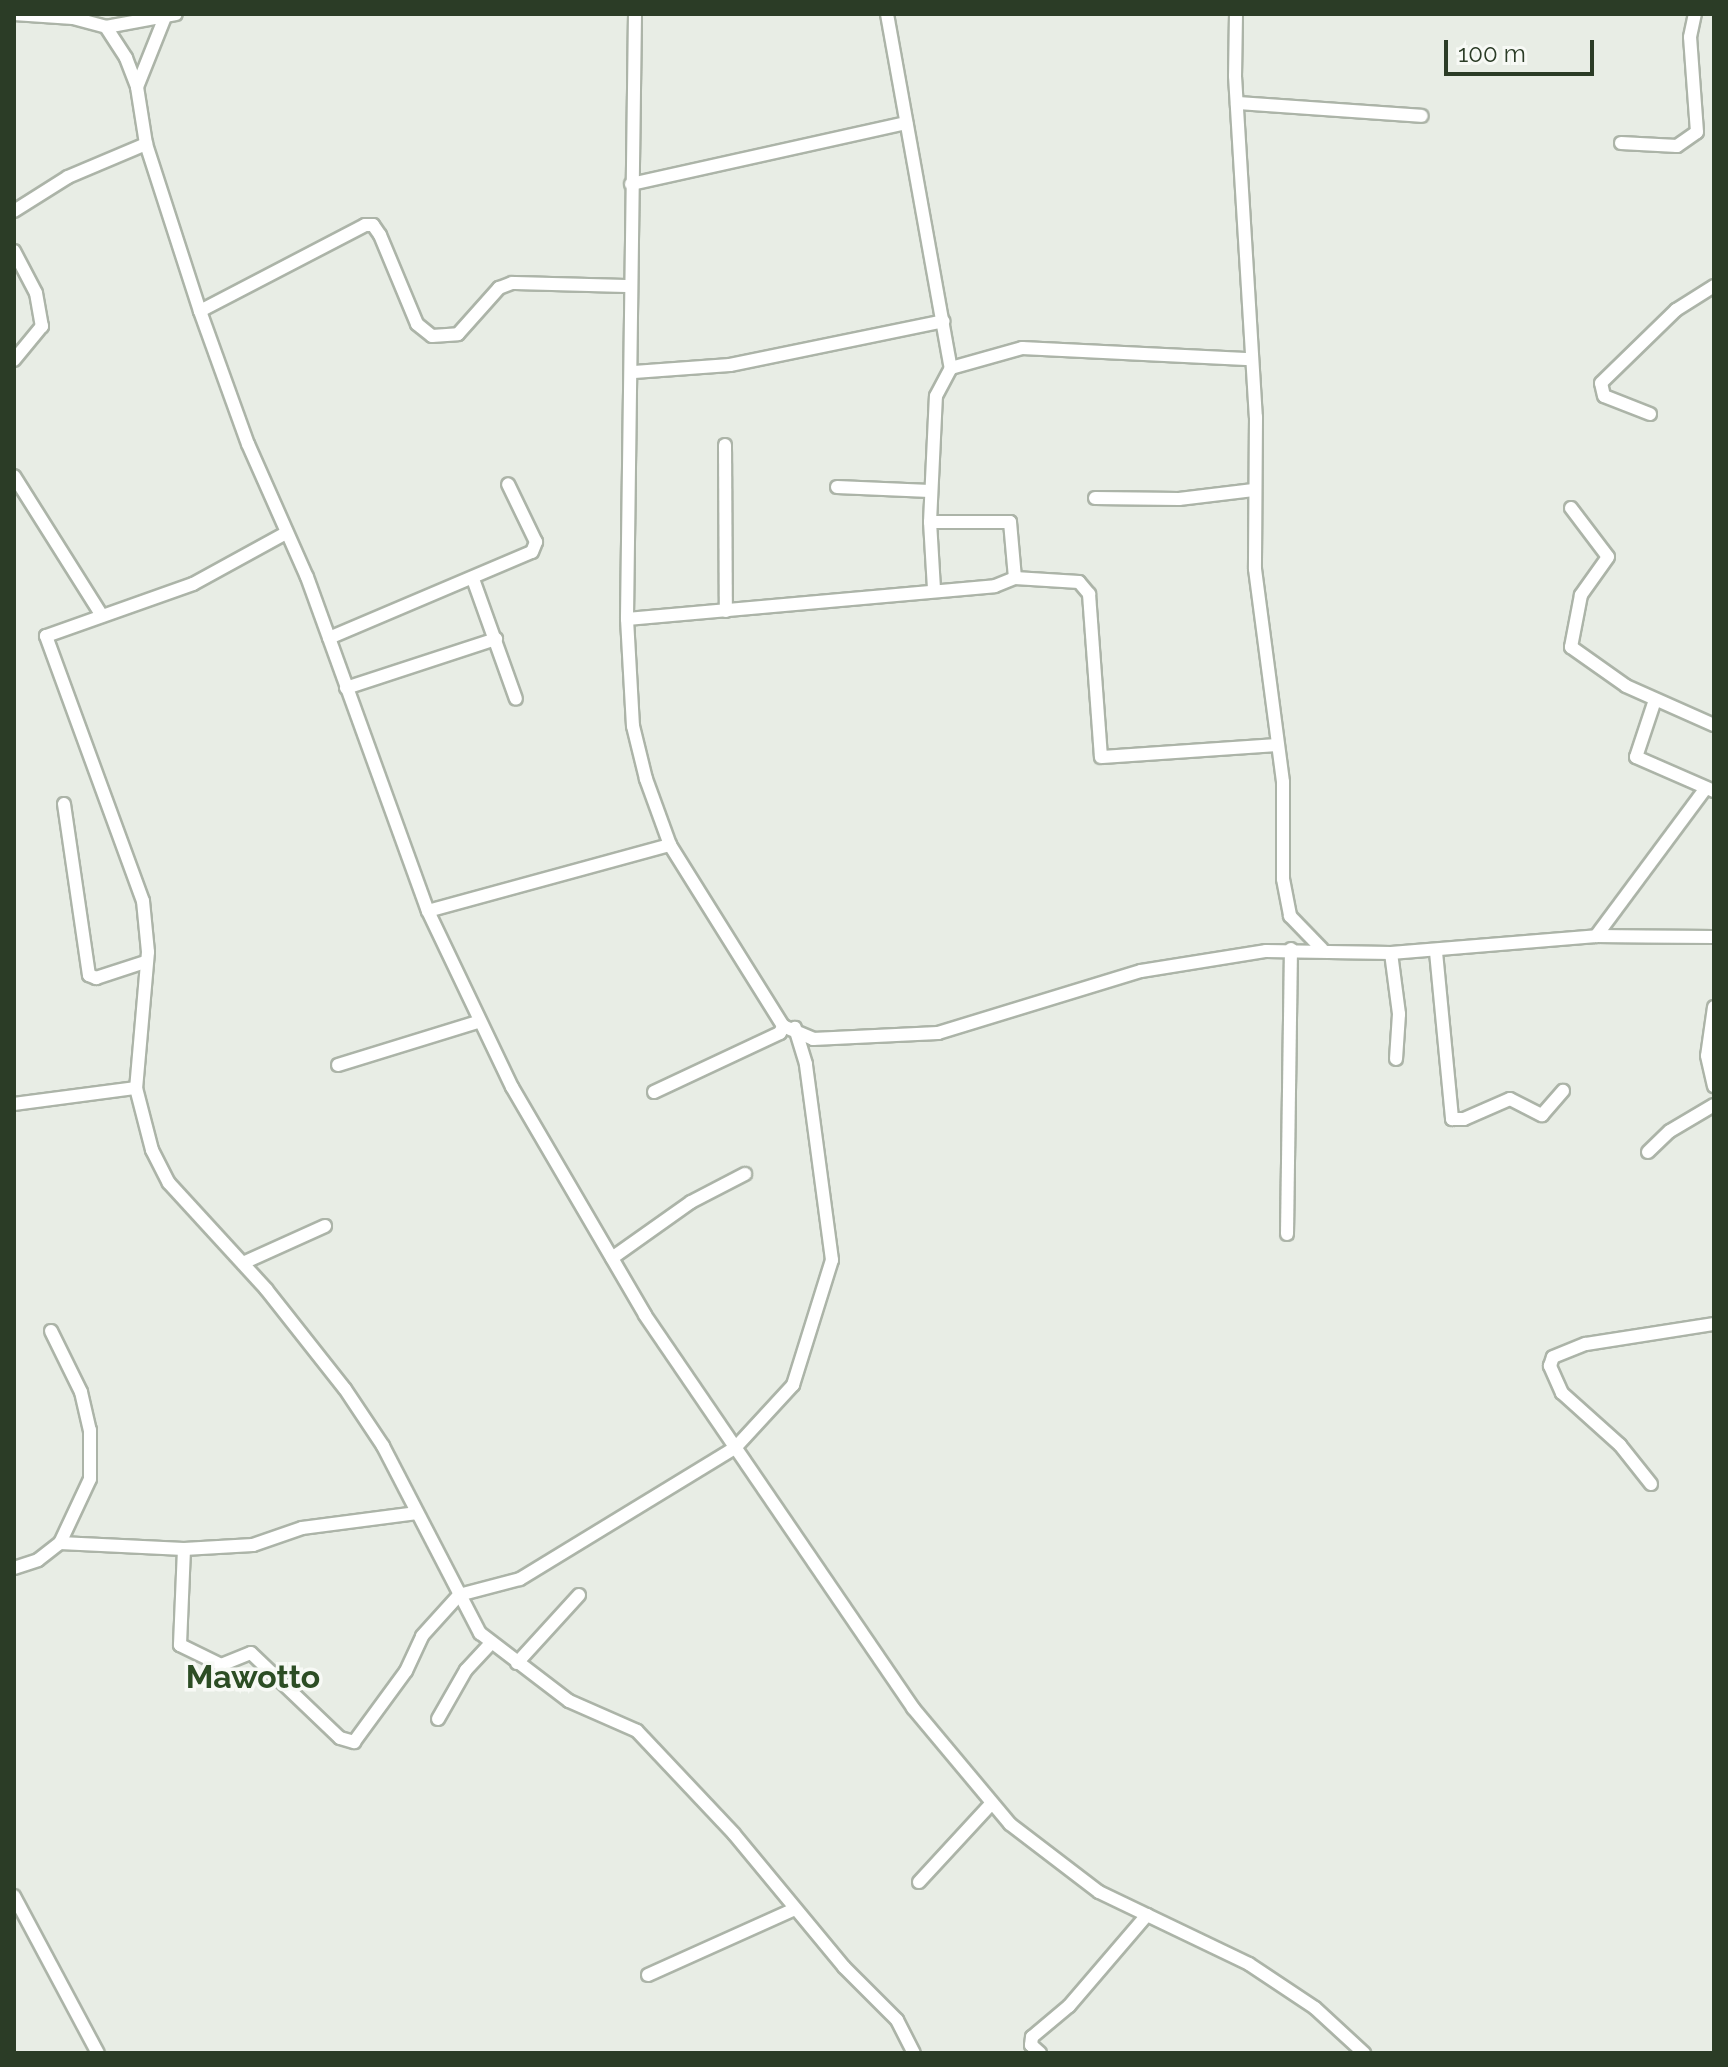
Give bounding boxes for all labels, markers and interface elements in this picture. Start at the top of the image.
scale bar [1448,24,1598,74]
text: 100 m [1458,39,1526,68]
district label: Mawotto [186,1658,320,1696]

